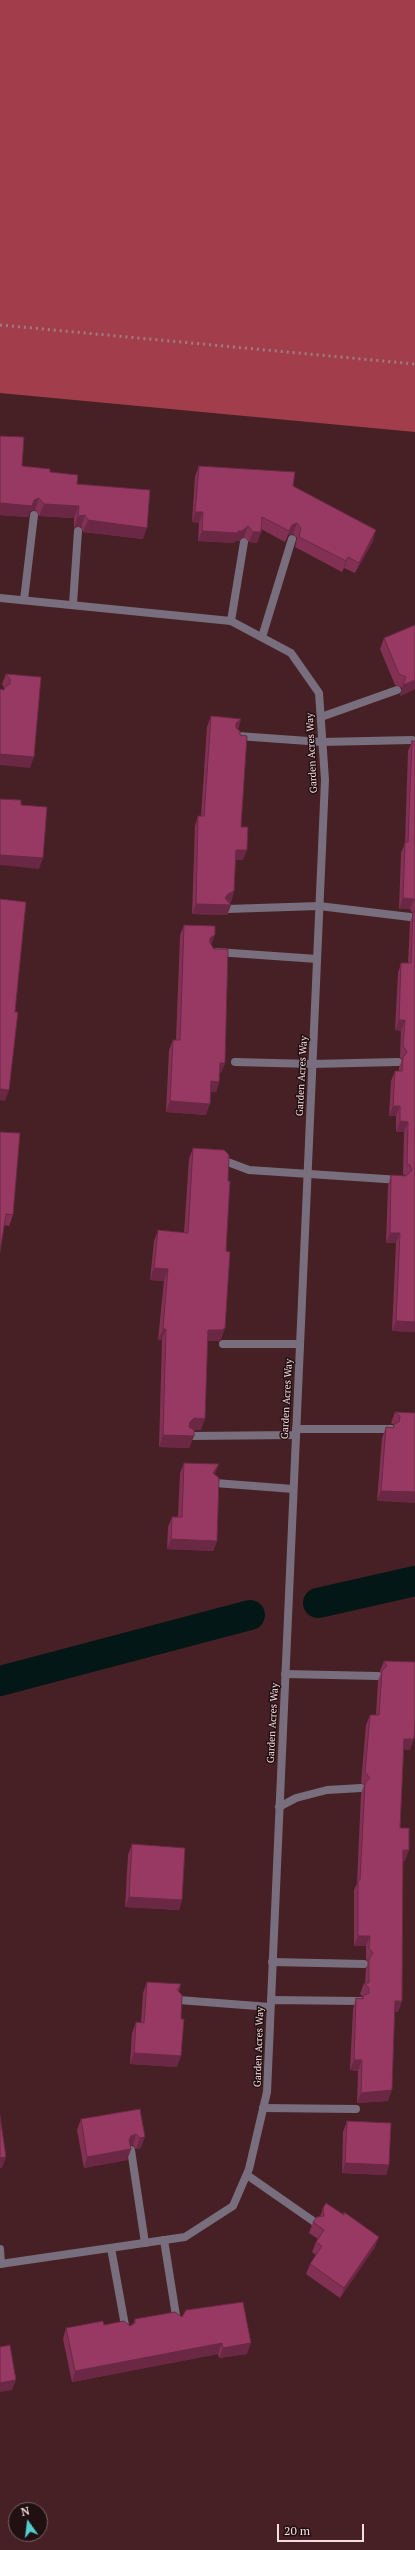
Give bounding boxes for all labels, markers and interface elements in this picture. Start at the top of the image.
street label: Garden Acres Way [304,713,320,793]
street label: Garden Acres Way [294,1036,310,1116]
street label: Garden Acres Way [279,1359,295,1439]
street label: Garden Acres Way [265,1683,281,1763]
street label: Garden Acres Way [252,2007,266,2087]
north arrow [8,2502,48,2542]
text: N [20,2504,31,2519]
scale bar [279,2516,366,2542]
text: 20 m [284,2523,310,2538]

